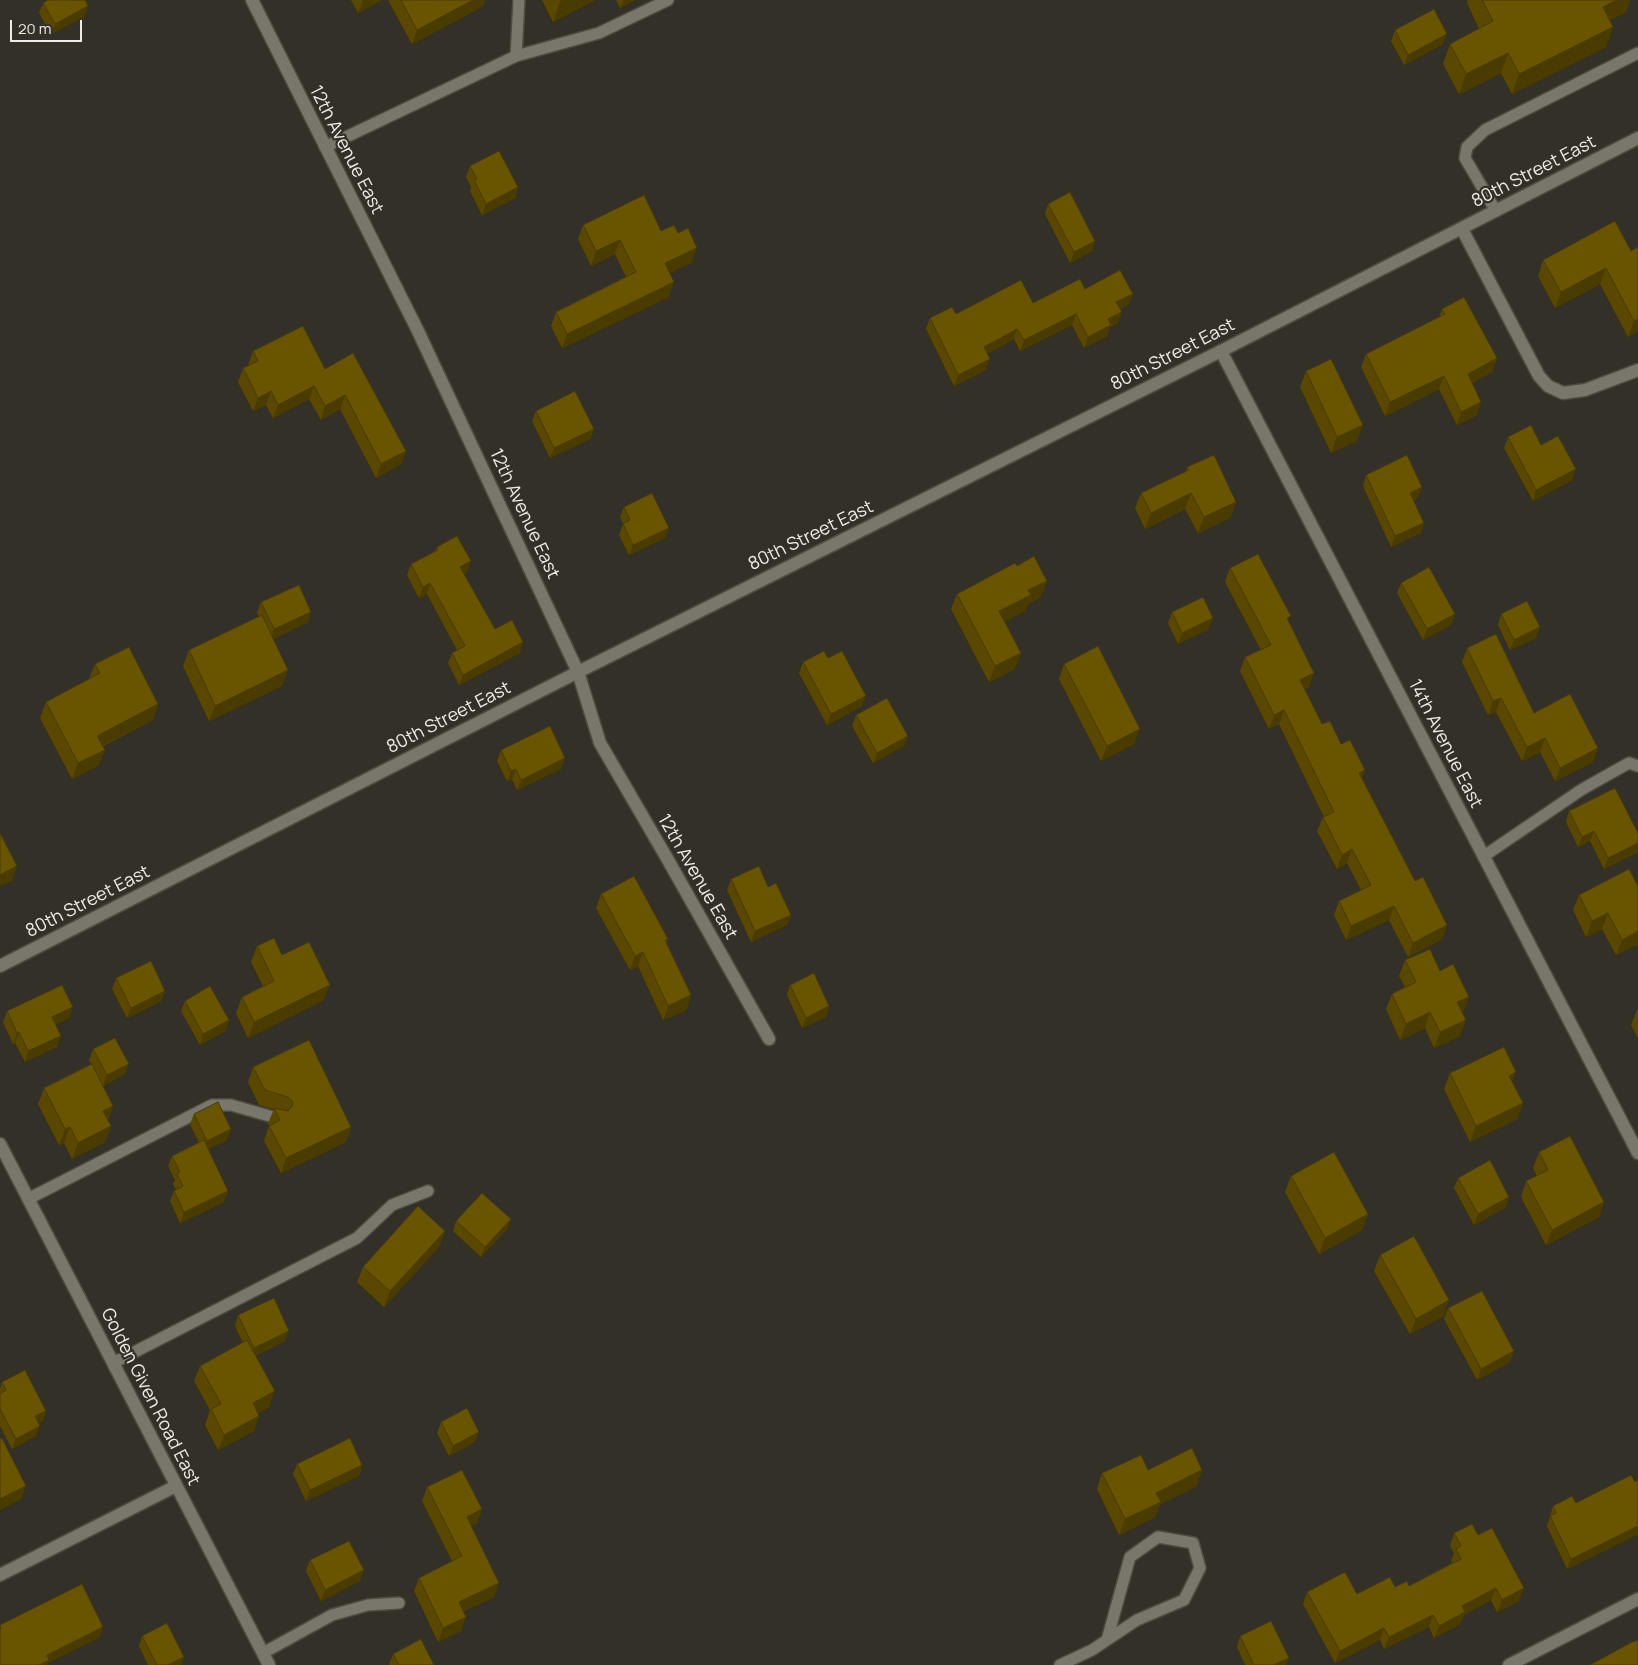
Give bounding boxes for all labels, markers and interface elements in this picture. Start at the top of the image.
scale bar [12,10,85,42]
text: 20 m [18,18,51,39]
street label: 12th Avenue East [304,82,388,218]
street label: 80th Street East [1468,131,1600,213]
street label: 80th Street East [1107,314,1239,396]
street label: 12th Avenue East [484,446,564,582]
street label: 80th Street East [745,496,877,576]
street label: 14th Avenue East [1403,676,1487,812]
street label: 80th Street East [383,677,515,759]
street label: 12th Avenue East [652,811,742,943]
street label: 80th Street East [22,861,154,943]
street label: Golden Given Road East [96,1305,204,1489]

